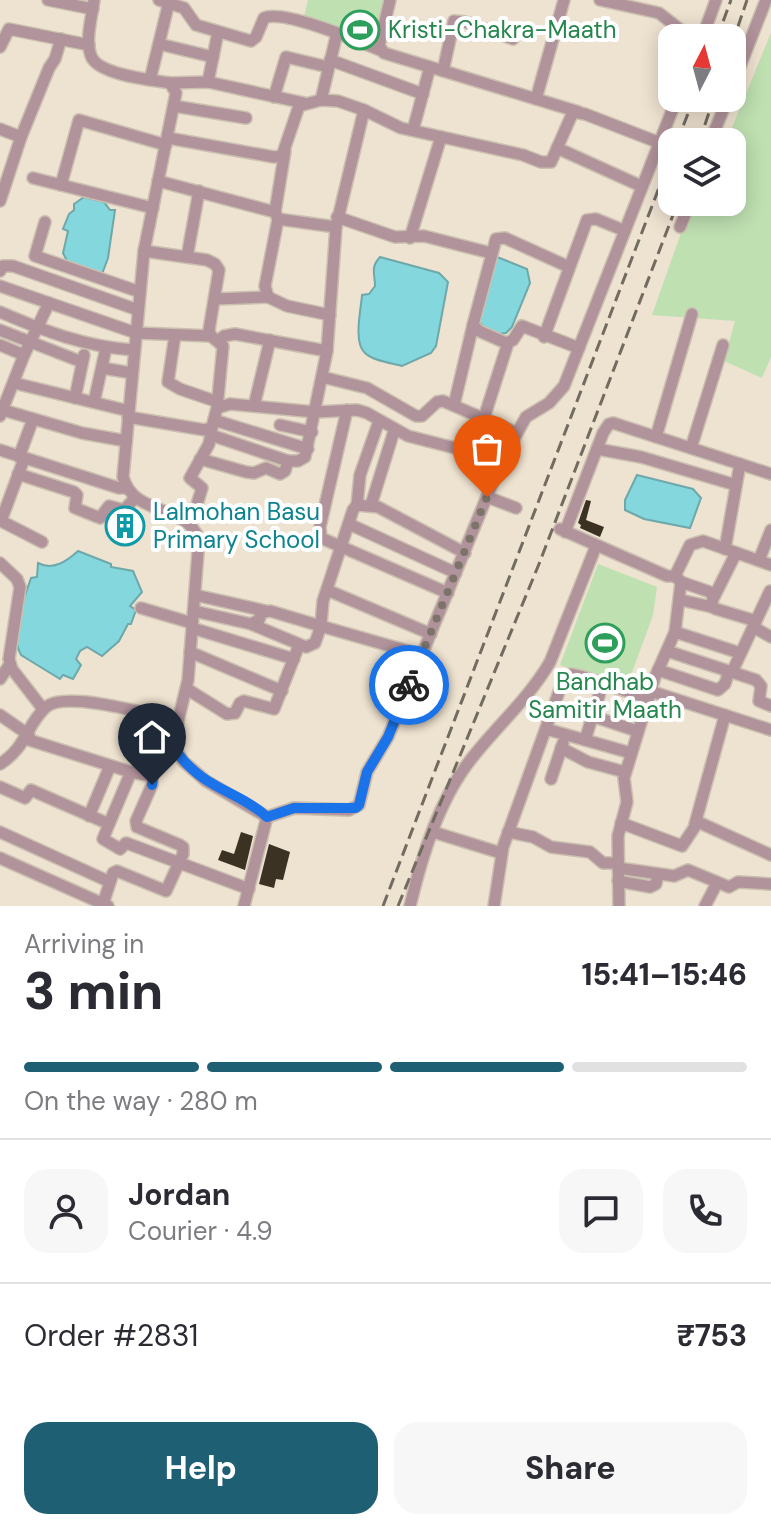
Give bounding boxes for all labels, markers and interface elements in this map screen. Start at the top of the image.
sports icon: Kristi-Chakra-Maath [339,9,381,51]
place label: Kristi-Chakra-Maath [388,14,617,45]
north arrow [658,24,746,112]
map controls [658,24,746,216]
button: layers [658,128,746,216]
pin [453,415,521,497]
icon: bag [465,427,509,471]
place label: Lalmohan Basu Primary School [153,496,320,555]
building icon: Lalmohan Basu Primary School [104,505,146,547]
sports icon: Bandhab Samitir Maath [584,622,626,664]
courier [369,645,449,725]
icon: bike [387,663,431,707]
place label: Bandhab Samitir Maath [528,666,682,725]
pin [118,703,186,785]
icon: home [130,715,174,759]
text: Arriving in [24,927,144,961]
text: 15:41–15:46 [581,955,747,994]
text: 3 min [24,957,163,1025]
text: On the way · 280 m [24,1084,258,1118]
button: person [24,1169,108,1253]
button: chat [559,1169,643,1253]
button: phone [663,1169,747,1253]
text: Jordan [128,1175,230,1214]
text: Courier · 4.9 [128,1214,273,1248]
text: Order #2831 [24,1316,198,1355]
text: ₹753 [676,1316,747,1355]
button: Help [24,1422,378,1514]
button: Share [394,1422,747,1514]

